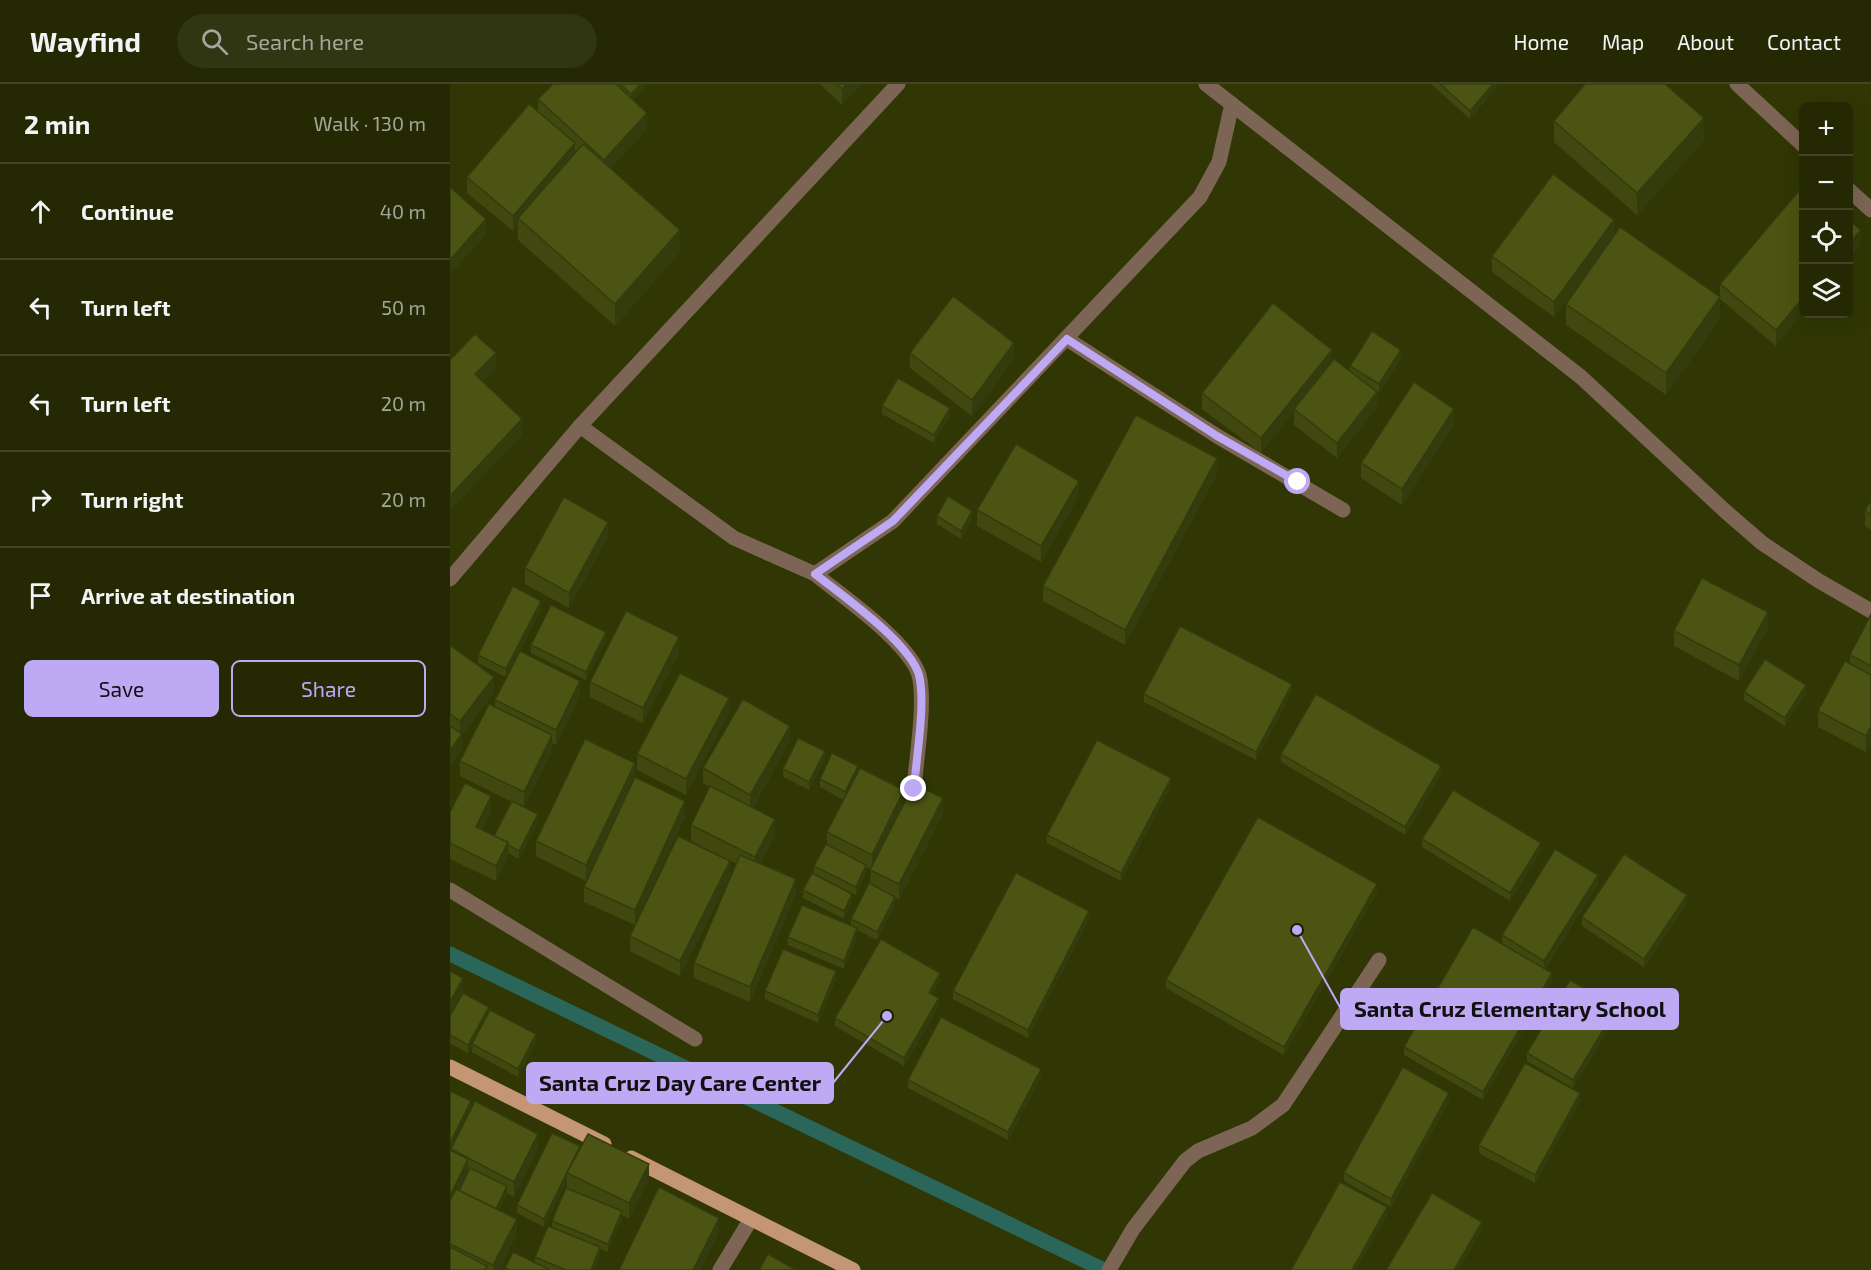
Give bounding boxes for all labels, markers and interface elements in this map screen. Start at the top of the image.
search box [177,14,597,68]
text: Wayfind [30,24,141,58]
icon: search [198,25,231,58]
text: Search here [246,28,364,54]
text: Home [1513,29,1569,54]
text: Map [1602,29,1644,54]
text: About [1677,29,1734,54]
text: Contact [1767,29,1841,54]
map controls [1799,102,1853,318]
button: + [1799,102,1853,156]
text: 2 min [24,108,90,139]
text: Walk · 130 m [314,111,426,135]
button: − [1799,156,1853,210]
icon: ahead [24,195,57,228]
text: Continue [81,198,174,224]
text: 40 m [380,199,426,223]
button: locate [1799,210,1853,264]
button: layers [1799,264,1853,318]
icon: left [24,291,57,324]
text: Turn left [81,294,170,320]
text: 50 m [381,295,426,319]
icon: left [24,387,57,420]
text: Turn left [81,390,170,416]
text: 20 m [381,391,426,415]
route start [1284,468,1310,494]
icon: right [24,483,57,516]
text: Turn right [81,486,183,512]
text: 20 m [381,487,426,511]
icon: arrive [24,579,57,612]
text: Arrive at destination [81,582,295,608]
button: Save [24,660,219,717]
button: Share [231,660,426,717]
route end [900,775,926,801]
callout: Santa Cruz Elementary School [1341,989,1678,1029]
text: Santa Cruz Elementary School [1354,995,1667,1022]
callout: Santa Cruz Day Care Center [527,1063,833,1103]
text: Santa Cruz Day Care Center [539,1069,822,1096]

